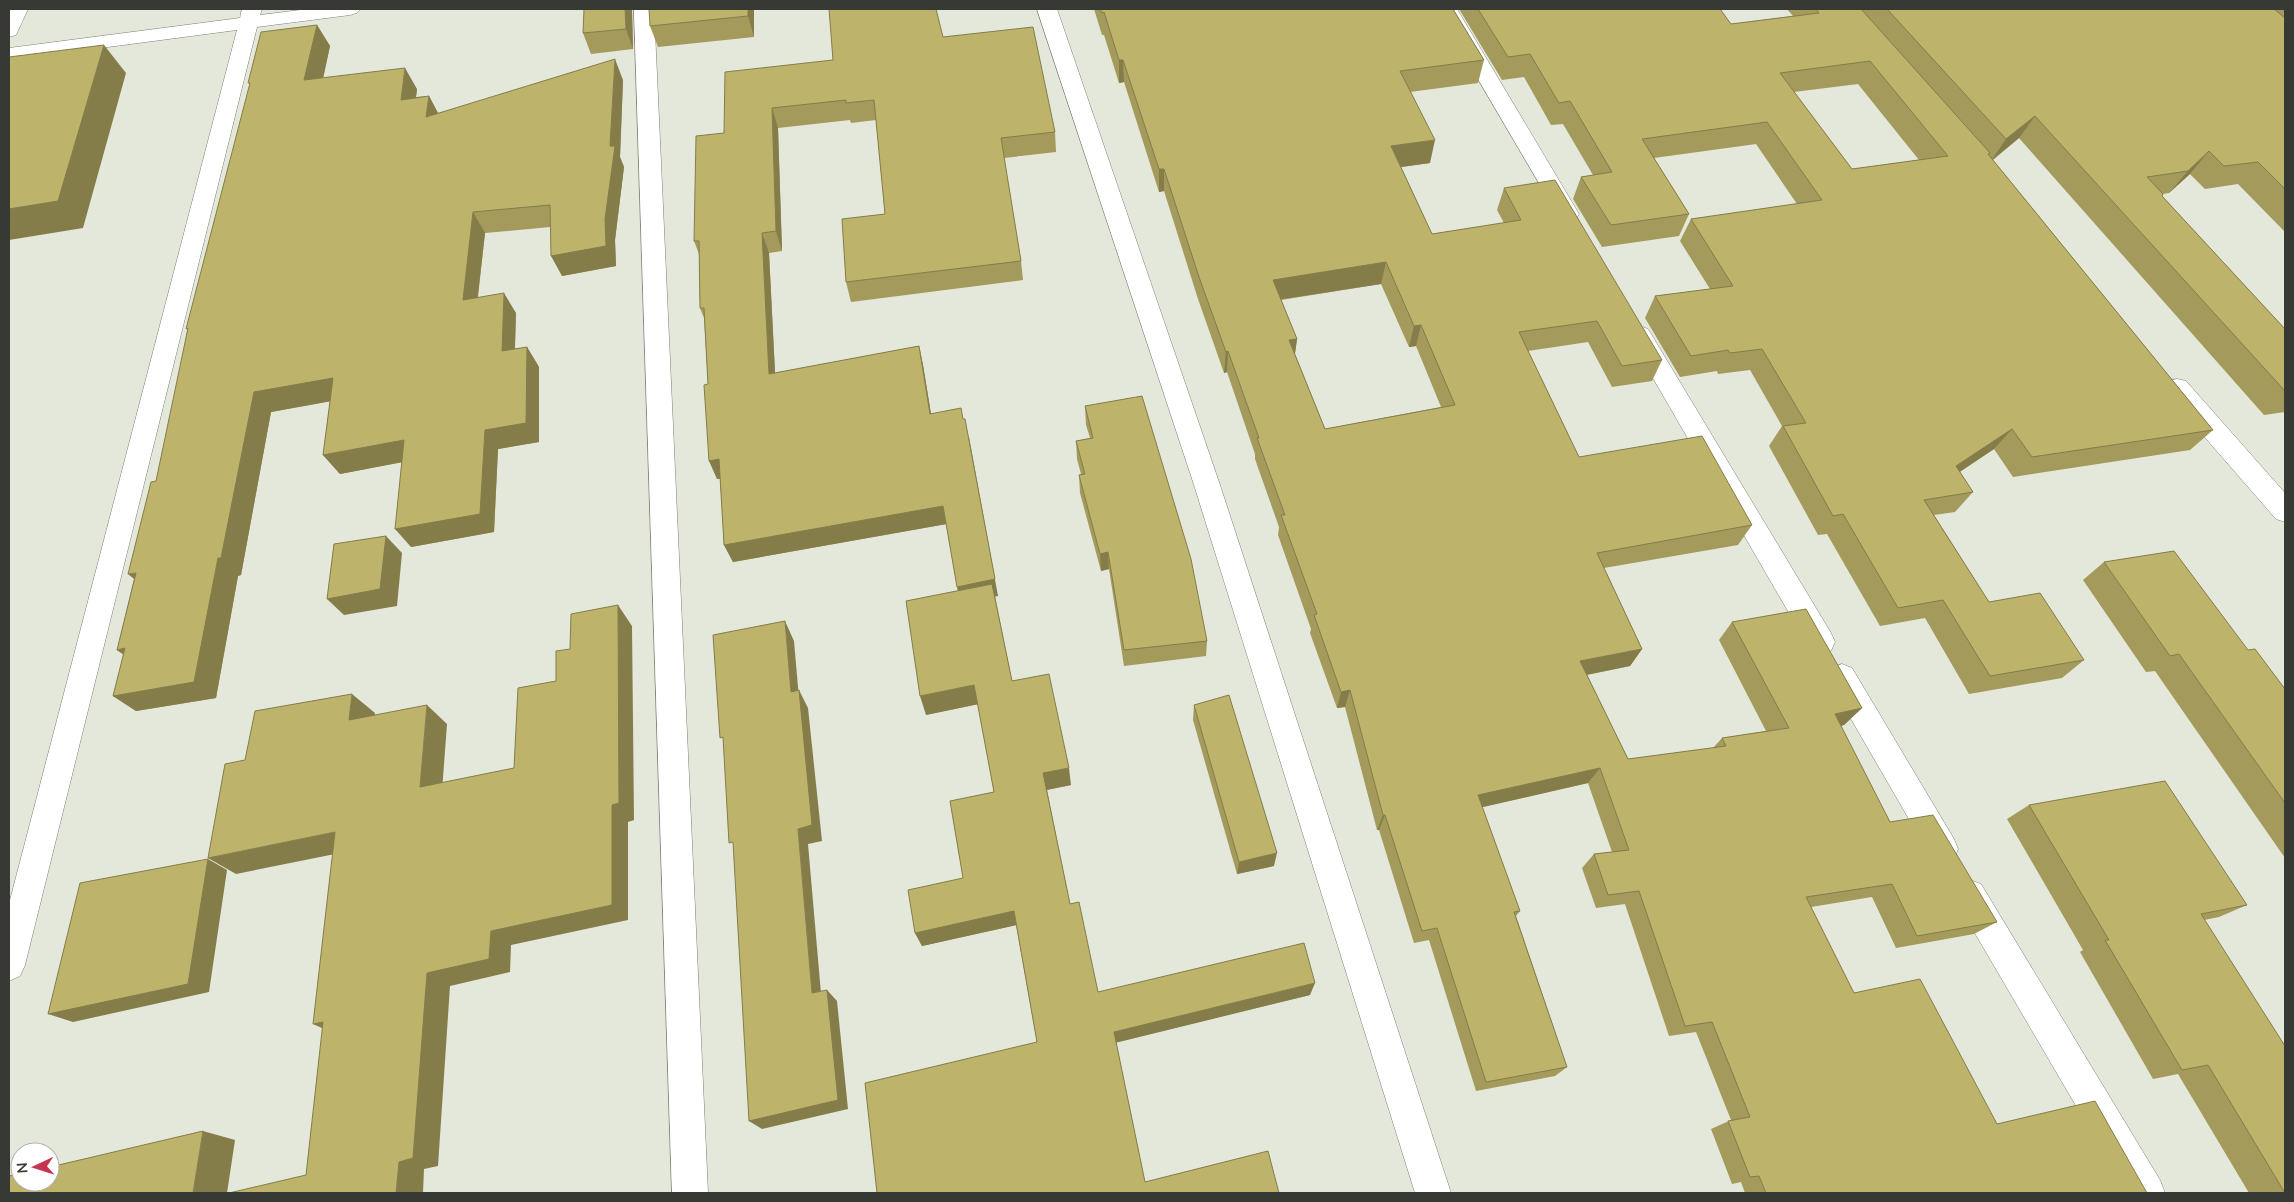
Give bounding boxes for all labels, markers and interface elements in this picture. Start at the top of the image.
north arrow [10,1142,60,1192]
text: N [13,1162,30,1174]

